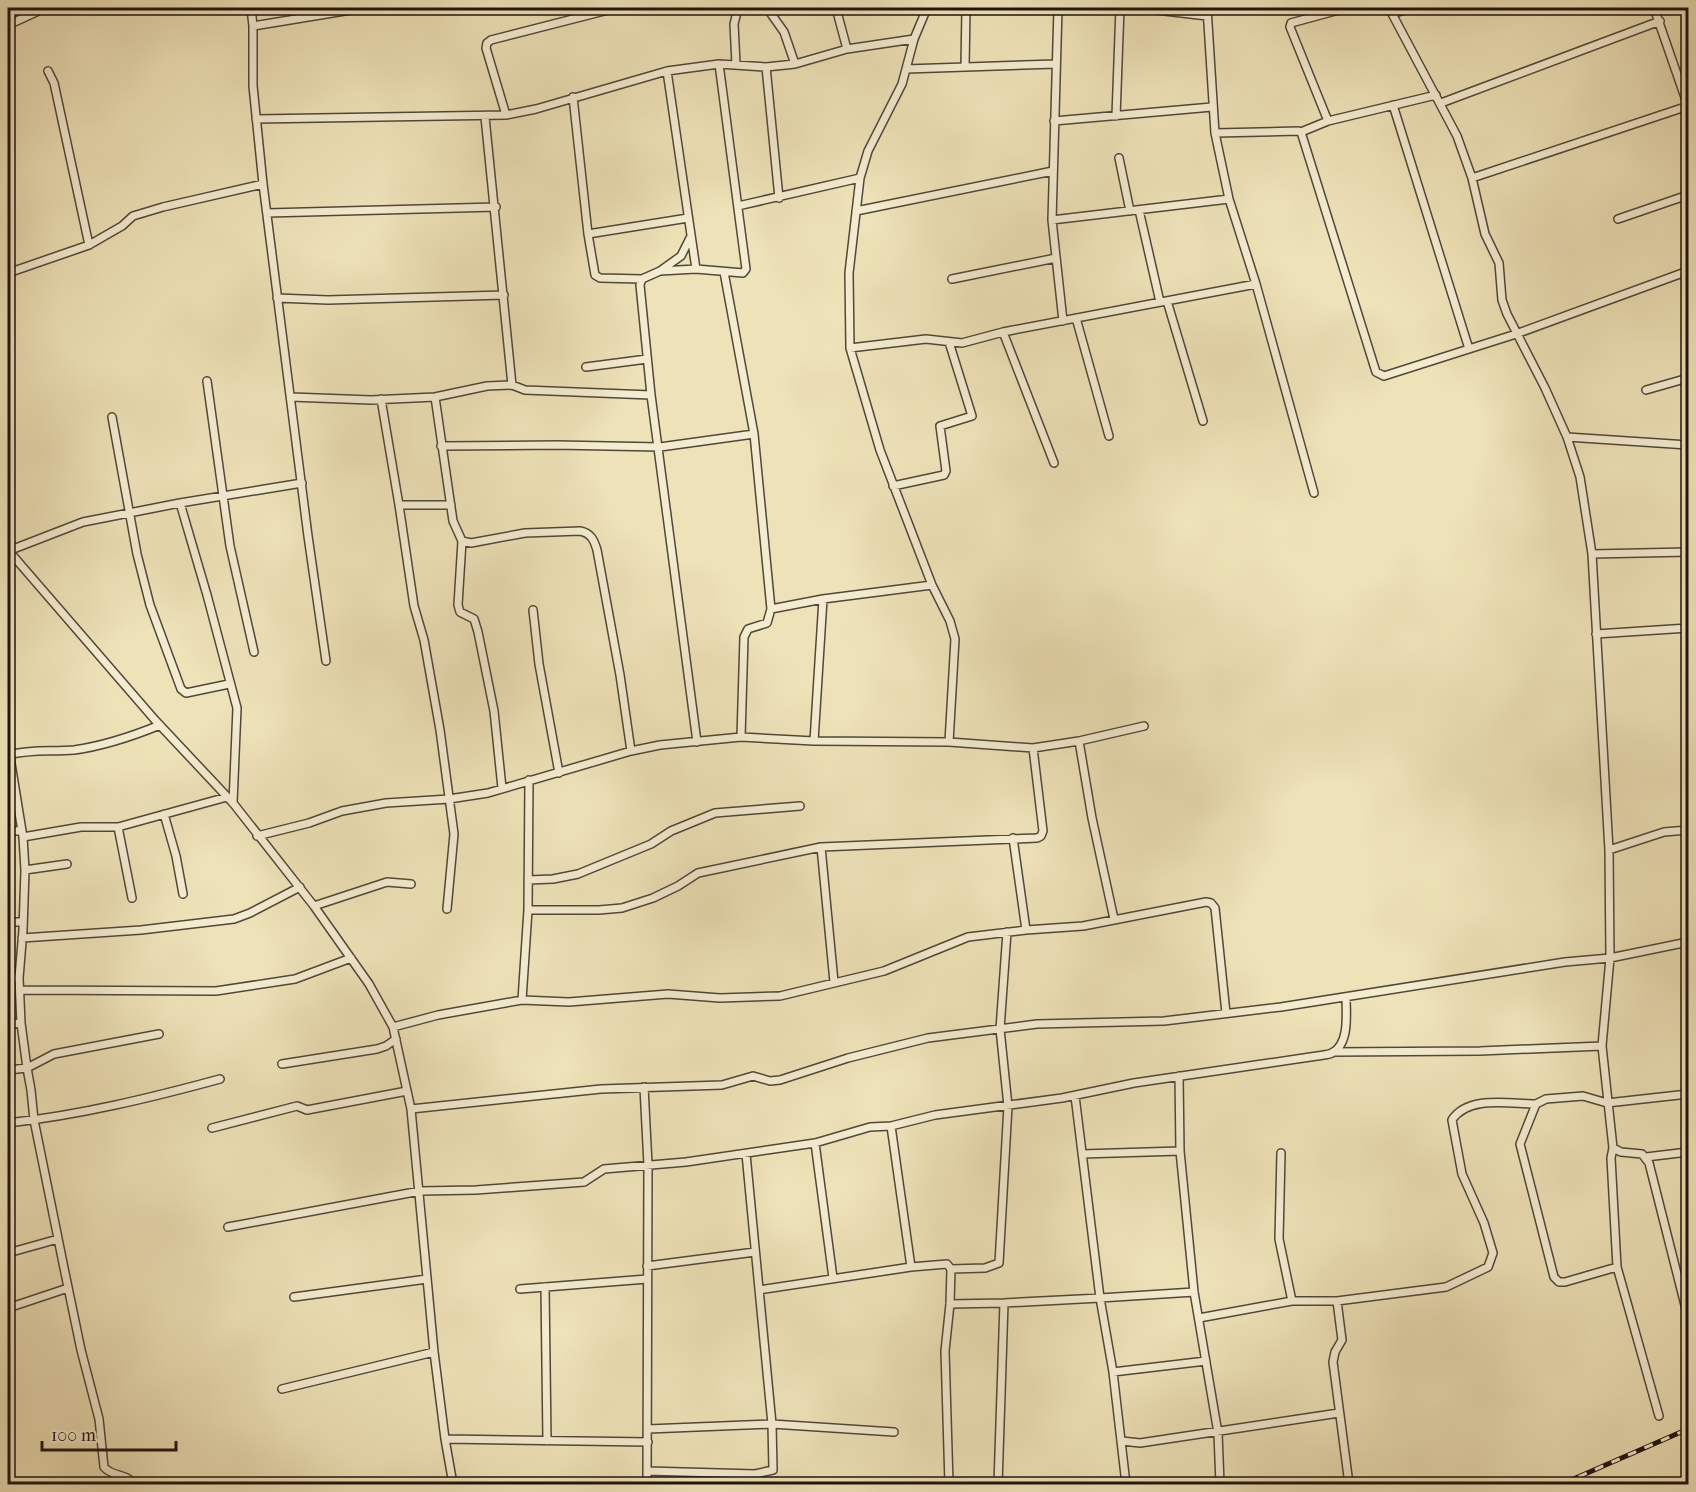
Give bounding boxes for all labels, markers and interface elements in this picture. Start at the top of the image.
scale bar [42,1414,176,1452]
text: 100 m [51,1425,96,1446]

